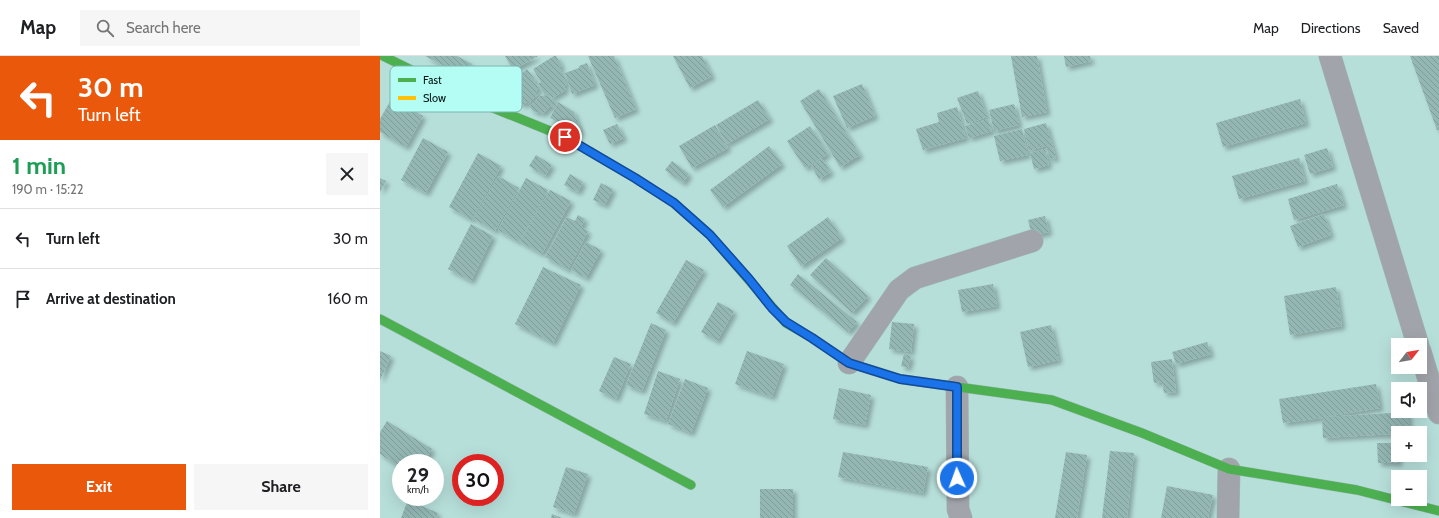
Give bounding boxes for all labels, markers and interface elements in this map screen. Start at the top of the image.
search box [80,10,360,46]
text: Map [20,16,56,39]
icon: search [94,17,116,39]
text: Search here [126,19,201,37]
text: Map [1253,19,1279,37]
text: Directions [1301,19,1361,37]
text: Saved [1383,19,1419,37]
legend [390,66,522,112]
text: 30 m [78,70,144,104]
icon: left [12,72,64,124]
text: Fast [423,73,442,87]
text: Slow [423,91,446,105]
text: Turn left [78,104,141,126]
pin [548,120,582,154]
icon: arrive [554,126,576,148]
text: 1 min [12,151,66,180]
button: close [326,153,368,195]
text: 190 m · 15:22 [12,181,84,197]
icon: left [12,228,34,250]
text: Turn left [46,230,100,248]
text: 30 m [333,230,368,248]
icon: arrive [12,288,34,310]
text: Arrive at destination [46,290,176,308]
text: 160 m [328,290,368,308]
north arrow [1391,338,1427,374]
map controls [1391,338,1427,506]
button: sound [1391,382,1427,418]
button: + [1391,426,1427,462]
speed limit sign: 30 [452,454,504,506]
position arrow [936,457,978,499]
text: 29 [407,463,429,487]
button: Exit [12,464,186,510]
button: Share [194,464,368,510]
button: − [1391,470,1427,506]
text: km/h [407,483,429,496]

